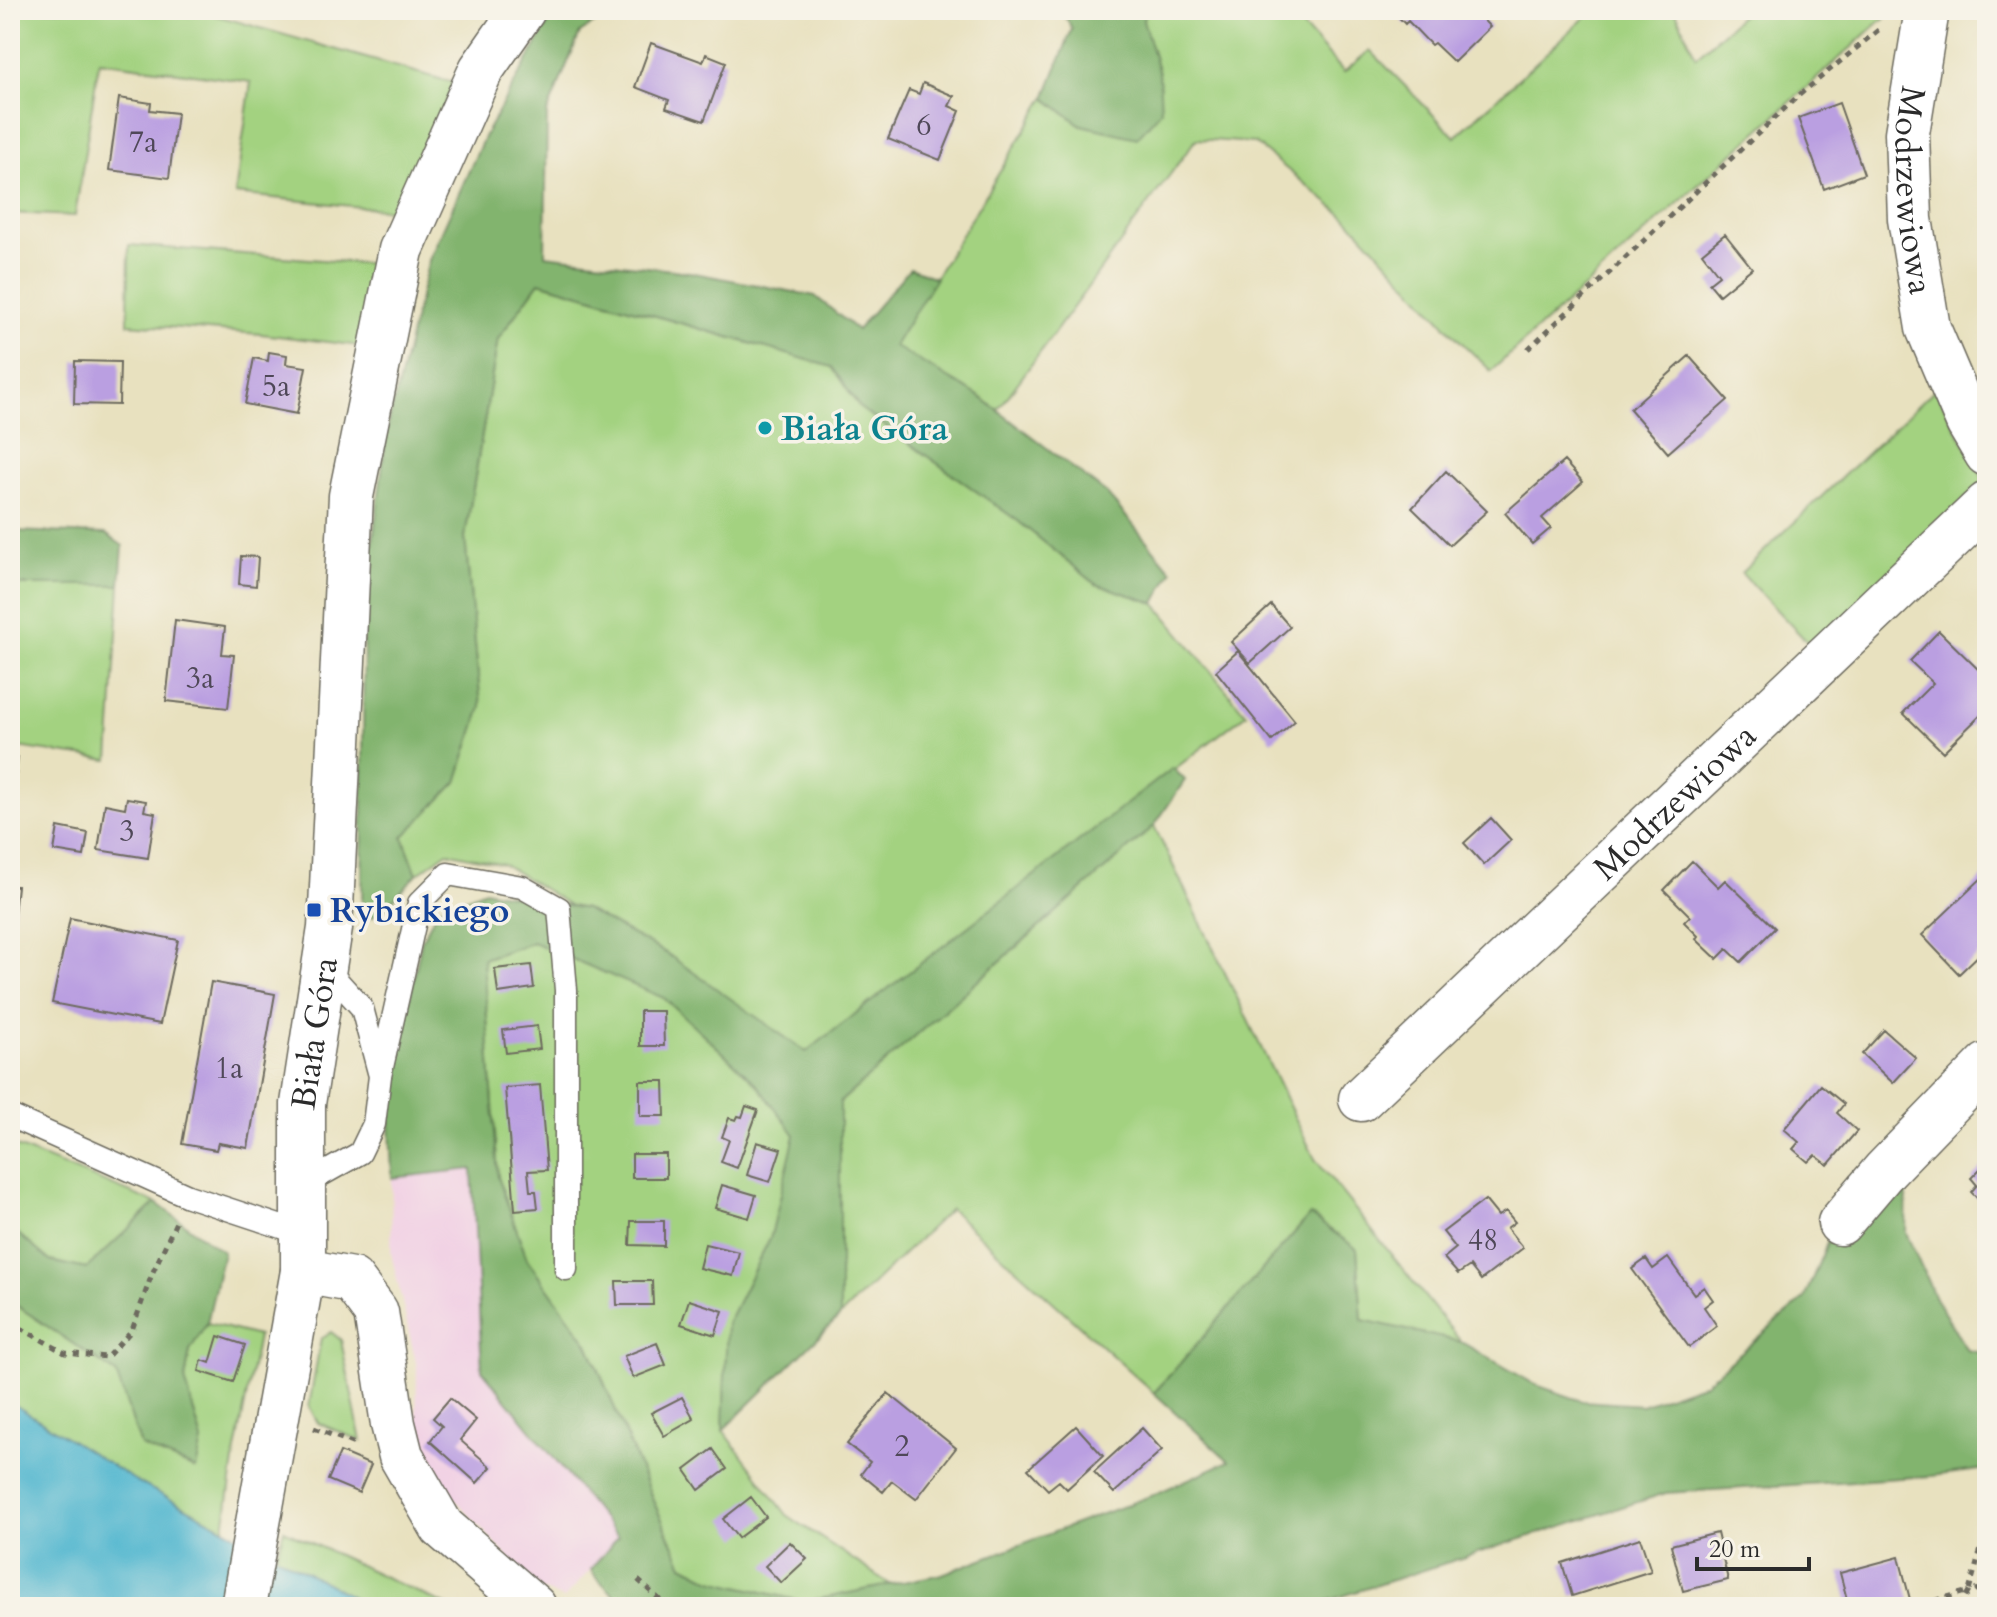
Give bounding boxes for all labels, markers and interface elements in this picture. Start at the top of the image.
street label: Modrzewiowa [1883,83,1944,298]
house number: 6 [916,105,932,146]
house number: 7a [129,122,157,163]
house number: 5a [262,366,290,407]
place label: Biała Góra [781,406,948,452]
marker: Biała Góra [756,419,774,437]
house number: 3a [186,658,214,699]
street label: Modrzewiowa [1583,713,1767,891]
house number: 3 [119,811,135,852]
place label: Rybickiego [330,888,509,934]
marker: Rybickiego [305,901,323,919]
street label: Biała Góra [281,954,349,1112]
house number: 1a [215,1048,243,1089]
house number: 48 [1468,1220,1498,1261]
house number: 2 [894,1426,910,1467]
scale bar [1697,1521,1809,1571]
text: 20 m [1709,1533,1761,1566]

